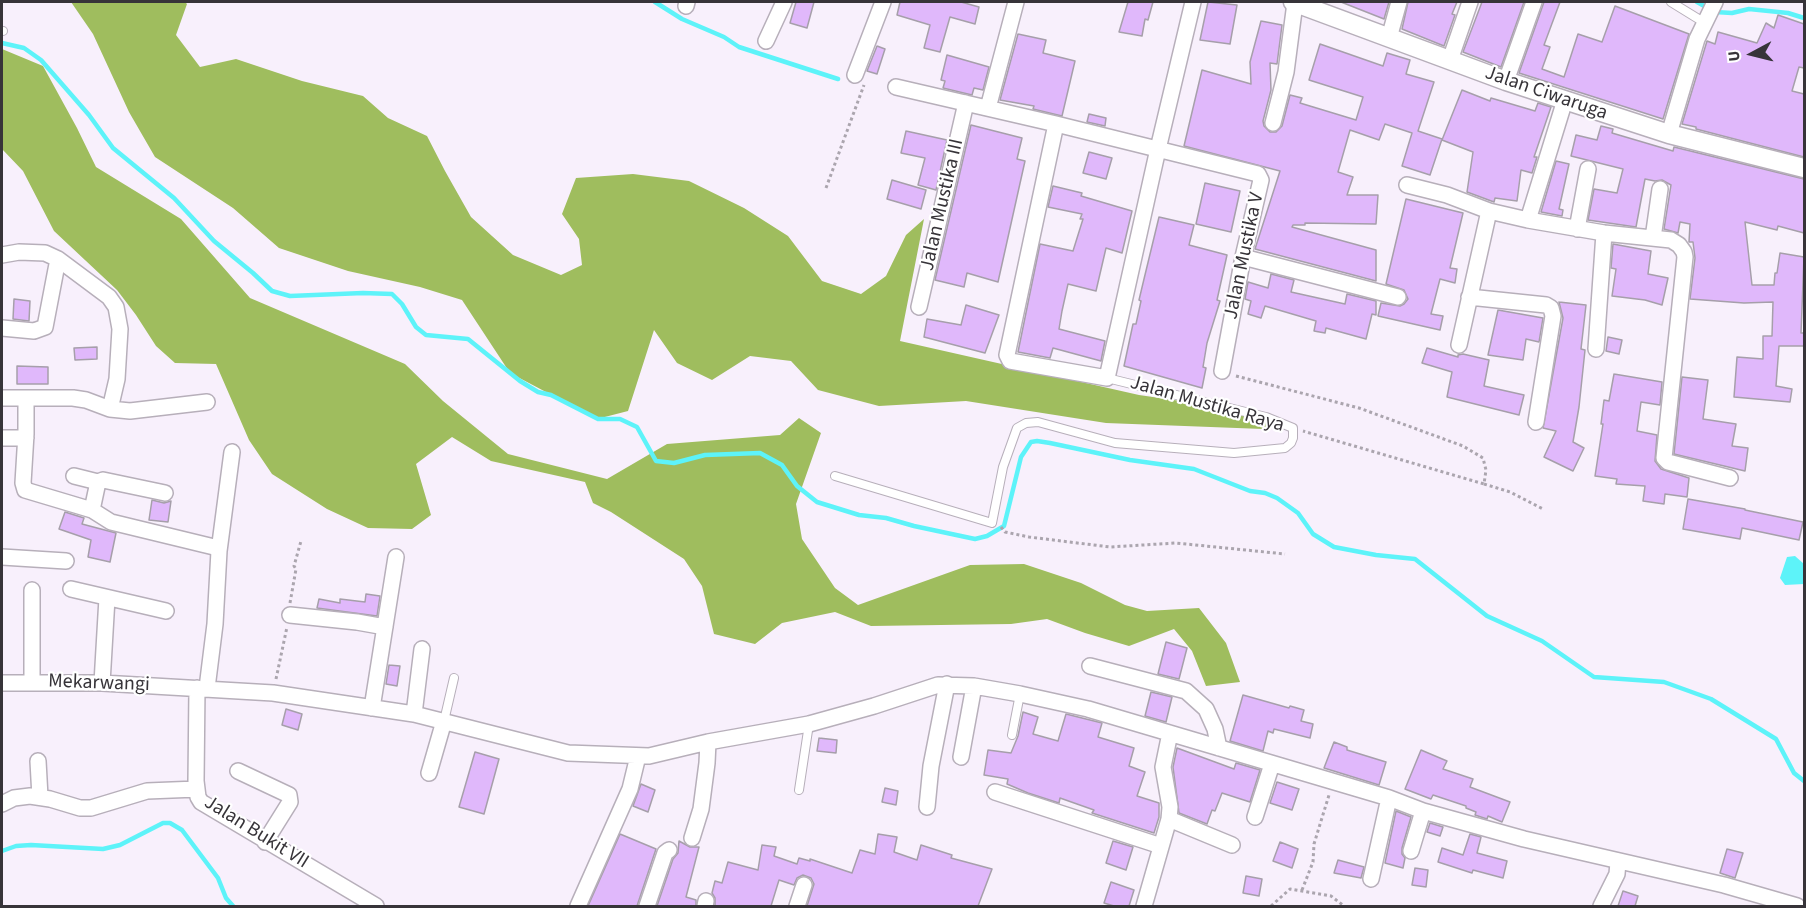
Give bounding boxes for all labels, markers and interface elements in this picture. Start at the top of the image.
north arrow [1722,24,1782,84]
text: U [1723,50,1746,63]
street label: Jalan Ciwaruga [1482,62,1610,126]
street label: Jalan Mustika III [916,137,970,273]
street label: Jalan Mustika V [1220,190,1270,322]
street label: Jalan Mustika Raya [1127,372,1287,438]
street label: Mekarwangi [48,670,150,698]
street label: Jalan Bukit VII [199,791,313,875]

